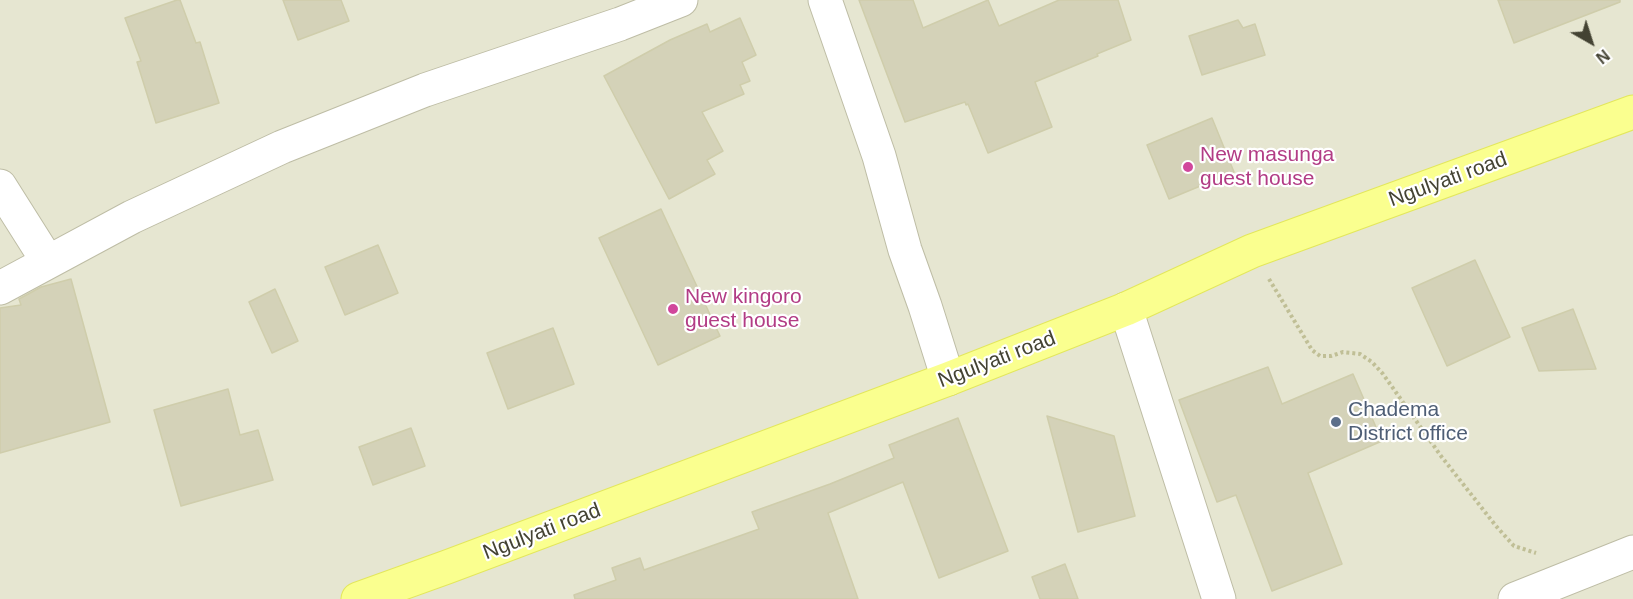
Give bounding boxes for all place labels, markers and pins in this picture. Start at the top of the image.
place label: New masunga guest house [1200,142,1334,192]
marker: New masunga guest house [1181,160,1195,174]
place label: New kingoro guest house [685,284,802,334]
marker: New kingoro guest house [666,302,680,316]
place label: Chadema District office [1348,397,1468,447]
marker: Chadema District office [1329,415,1343,429]

